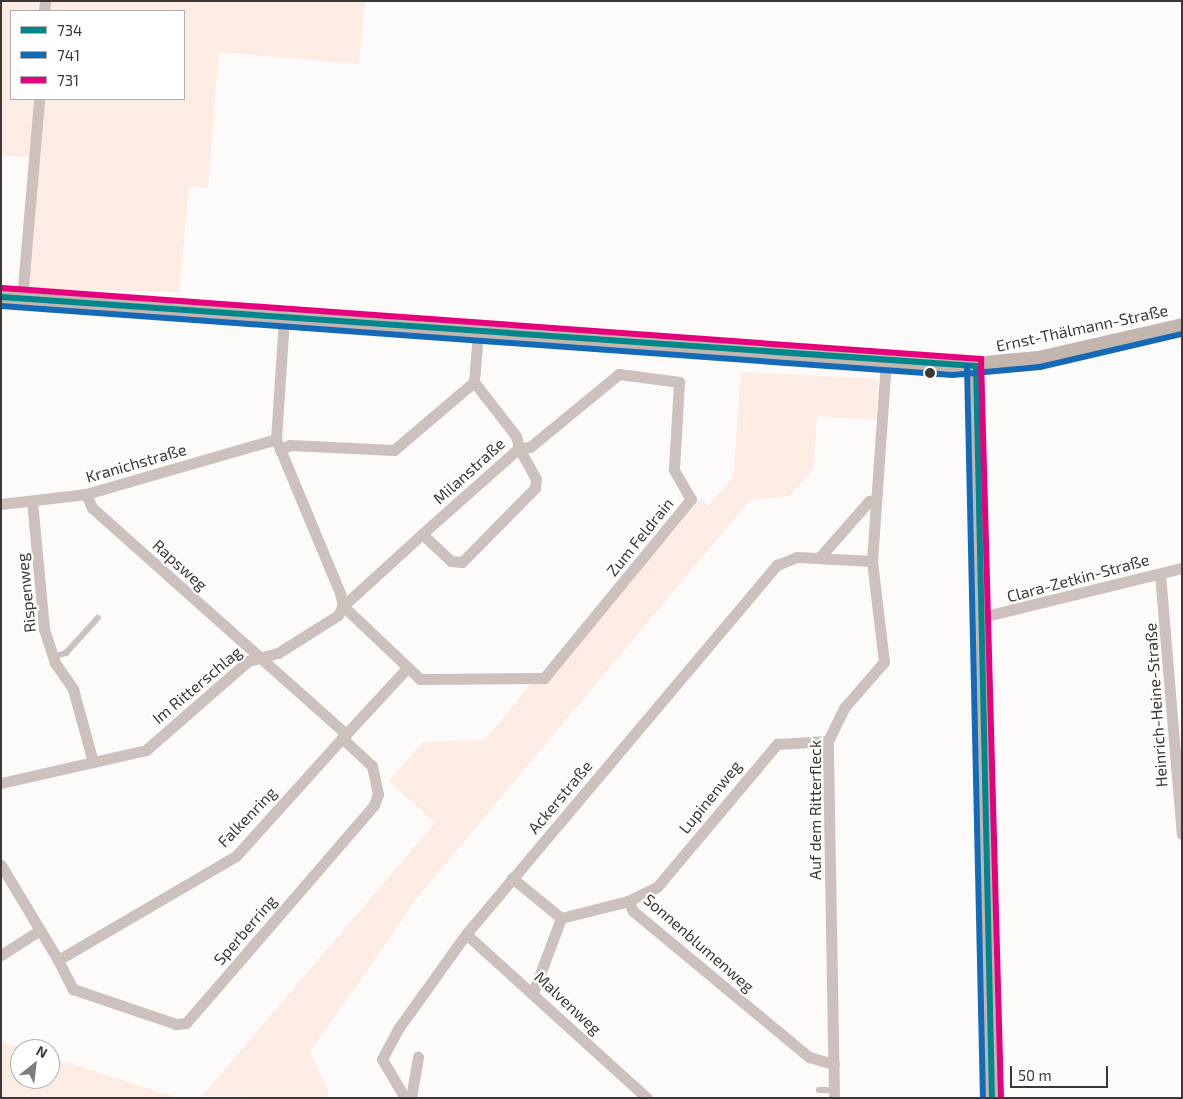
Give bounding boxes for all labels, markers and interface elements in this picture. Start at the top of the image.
legend [10,10,185,100]
text: 734 [57,21,82,39]
text: 741 [57,46,80,64]
text: 731 [57,71,79,89]
street label: Ernst-Thälmann-Straße [994,300,1170,356]
unlabelled marker [925,368,935,378]
street label: Milanstraße [429,434,509,508]
street label: Kranichstraße [83,439,189,487]
street label: Zum Feldrain [603,494,677,580]
street label: Rapsweg [149,536,211,594]
street label: Clara-Zetkin-Straße [1005,550,1151,606]
street label: Rispenweg [12,552,40,634]
street label: Heinrich-Heine-Straße [1141,622,1171,788]
street label: Im Ritterschlag [148,642,246,728]
street label: Auf dem Ritterfleck [805,740,825,880]
street label: Ackerstraße [524,757,596,837]
street label: Lupinenweg [675,757,745,837]
street label: Falkenring [214,783,280,851]
street label: Sonnenblumenweg [640,890,758,996]
street label: Sperberring [210,891,280,969]
street label: Malvenweg [531,967,605,1039]
north arrow [10,1039,60,1089]
text: N [33,1041,51,1061]
scale bar [1013,1056,1110,1088]
text: 50 m [1018,1066,1052,1084]

